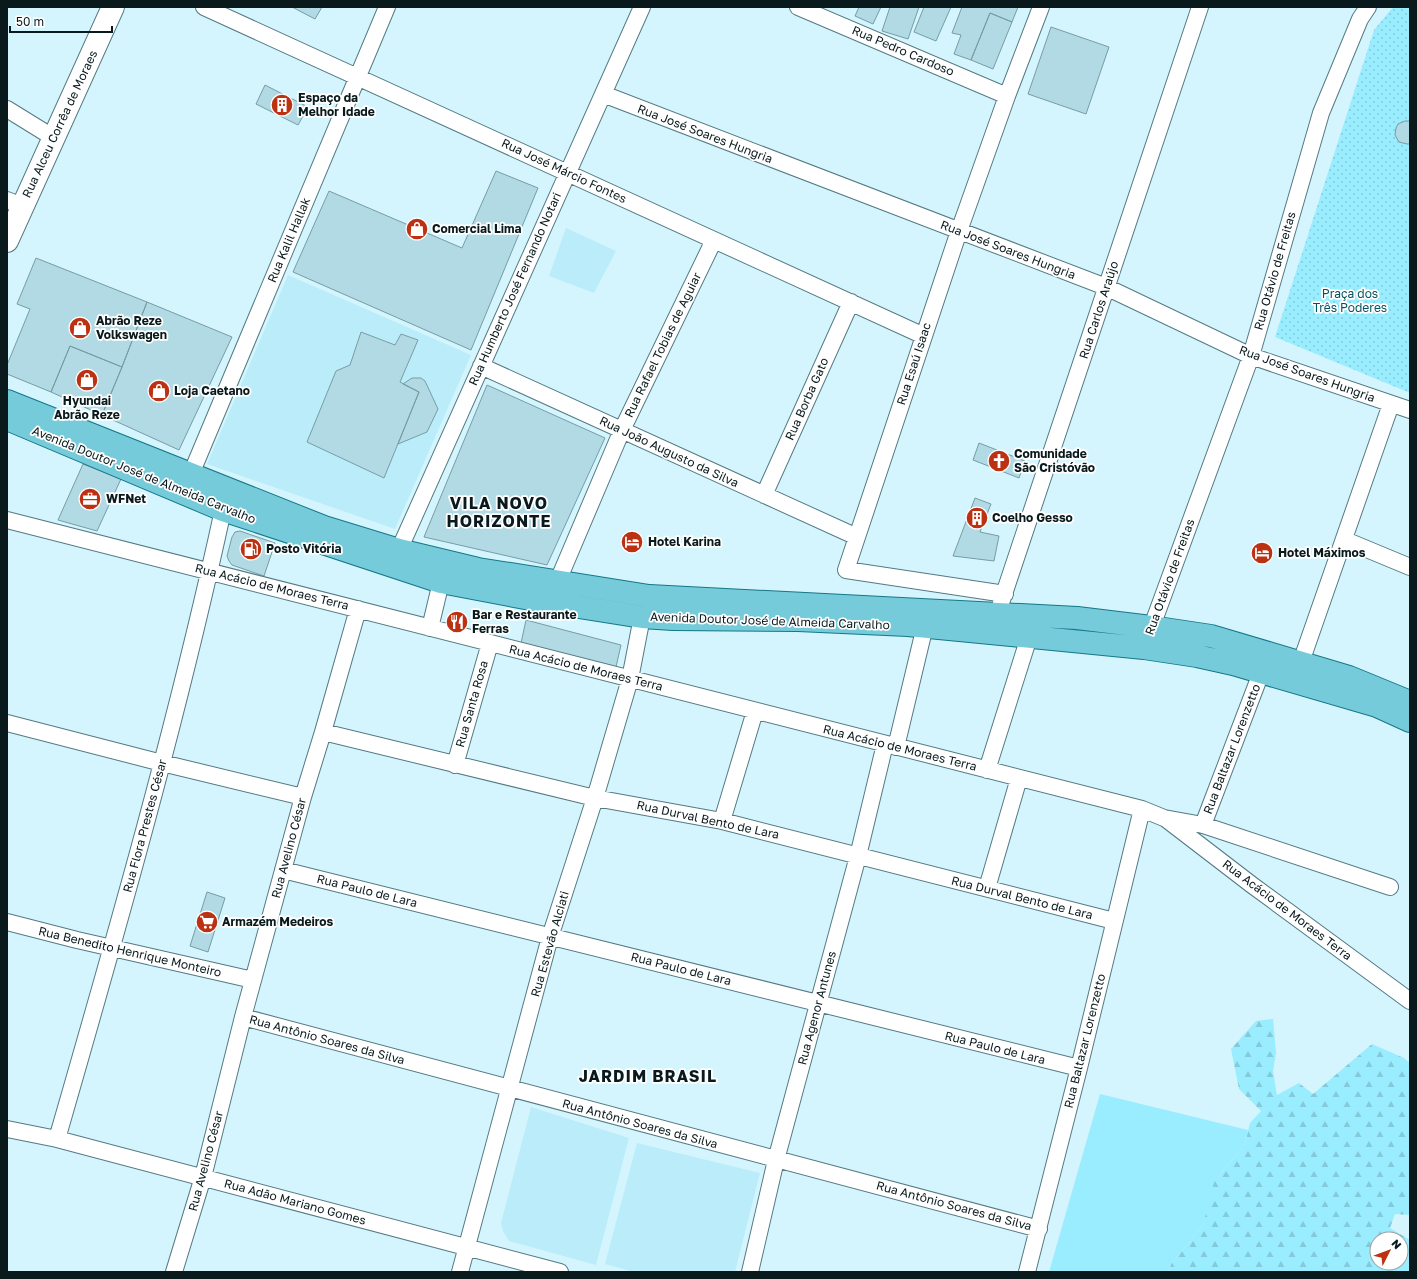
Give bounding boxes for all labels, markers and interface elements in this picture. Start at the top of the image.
scale bar [10,8,112,34]
text: 50 m [16,14,44,29]
street label: Rua Pedro Cardoso [850,22,957,79]
street label: Rua Alceu Corrêa de Moraes [19,48,100,200]
place label: Espaço da Melhor Idade [298,90,375,119]
building icon: Espaço da Melhor Idade [269,92,295,118]
street label: Rua José Soares Hungria [636,101,775,166]
street label: Rua José Márcio Fontes [499,135,629,206]
street label: Rua Humberto José Fernando Notari [465,190,564,388]
street label: Rua Kalil Hallak [264,195,313,285]
street label: Rua Otávio de Freitas [1250,210,1299,332]
shop icon: Comercial Lima [404,216,430,242]
street label: Rua José Soares Hungria [939,217,1078,282]
place label: Comercial Lima [432,221,522,236]
street label: Rua Carlos Araújo [1076,259,1121,361]
street label: Rua Rafael Tobias de Aguiar [621,270,704,420]
park label: Praça dos Três Poderes [1313,286,1387,315]
place label: Abrão Reze Volkswagen [96,313,167,342]
shop icon: Abrão Reze Volkswagen [67,315,93,341]
street label: Rua Esaú Isaac [893,320,934,407]
street label: Rua José Soares Hungria [1237,342,1377,405]
street label: Rua Borba Gato [782,355,832,443]
shop icon: Hyundai Abrão Reze [74,367,100,393]
shop icon: Loja Caetano [146,378,172,404]
place label: Loja Caetano [174,383,250,398]
place label: Hyundai Abrão Reze [54,393,120,422]
street label: Rua João Augusto da Silva [597,413,741,490]
street label: Avenida Doutor José de Almeida Carvalho [30,423,258,526]
place label: Comunidade São Cristóvão [1014,446,1095,475]
church icon: Comunidade São Cristóvão [986,448,1012,474]
office icon: WFNet [77,486,103,512]
place label: WFNet [106,491,146,506]
district label: VILA NOVO HORIZONTE [447,493,551,531]
building icon: Coelho Gesso [964,505,990,531]
place label: Coelho Gesso [992,510,1073,525]
street label: Rua Otávio de Freitas [1142,517,1198,637]
hotel icon: Hotel Karina [619,529,645,555]
place label: Hotel Karina [648,534,721,549]
fuel station icon: Posto Vitória [238,536,264,562]
hotel icon: Hotel Máximos [1249,540,1275,566]
place label: Posto Vitória [266,541,342,556]
place label: Hotel Máximos [1278,545,1366,560]
street label: Rua Acácio de Moraes Terra [194,560,351,613]
place label: Bar e Restaurante Ferras [472,607,577,636]
restaurant icon: Bar e Restaurante Ferras [444,609,470,635]
street label: Avenida Doutor José de Almeida Carvalho [650,609,890,632]
street label: Rua Acácio de Moraes Terra [508,641,665,694]
street label: Rua Santa Rosa [452,659,491,749]
street label: Rua Baltazar Lorenzetto [1200,682,1263,816]
street label: Rua Acácio de Moraes Terra [822,721,979,774]
street label: Rua Flora Prestes César [120,757,170,894]
street label: Rua Avelino César [268,796,309,900]
street label: Rua Durval Bento de Lara [635,797,781,842]
street label: Rua Acácio de Moraes Terra [1220,856,1355,963]
street label: Rua Paulo de Lara [315,871,419,910]
street label: Rua Durval Bento de Lara [950,873,1094,922]
street label: Rua Estevão Alciati [527,889,572,999]
supermarket icon: Armazém Medeiros [194,909,220,935]
place label: Armazém Medeiros [222,914,334,929]
street label: Rua Benedito Henrique Monteiro [37,923,223,980]
street label: Rua Paulo de Lara [629,949,733,988]
street label: Rua Agenor Antunes [794,949,839,1067]
street label: Rua Baltazar Lorenzetto [1061,972,1108,1110]
street label: Rua Antônio Soares da Silva [248,1012,407,1068]
street label: Rua Paulo de Lara [943,1028,1047,1067]
district label: JARDIM BRASIL [579,1066,717,1086]
street label: Rua Antônio Soares da Silva [561,1096,720,1152]
street label: Rua Avelino César [185,1109,226,1213]
street label: Rua Adão Mariano Gomes [223,1175,368,1228]
street label: Rua Antônio Soares da Silva [875,1178,1034,1234]
north arrow [1369,1231,1409,1271]
text: N [1389,1237,1404,1251]

